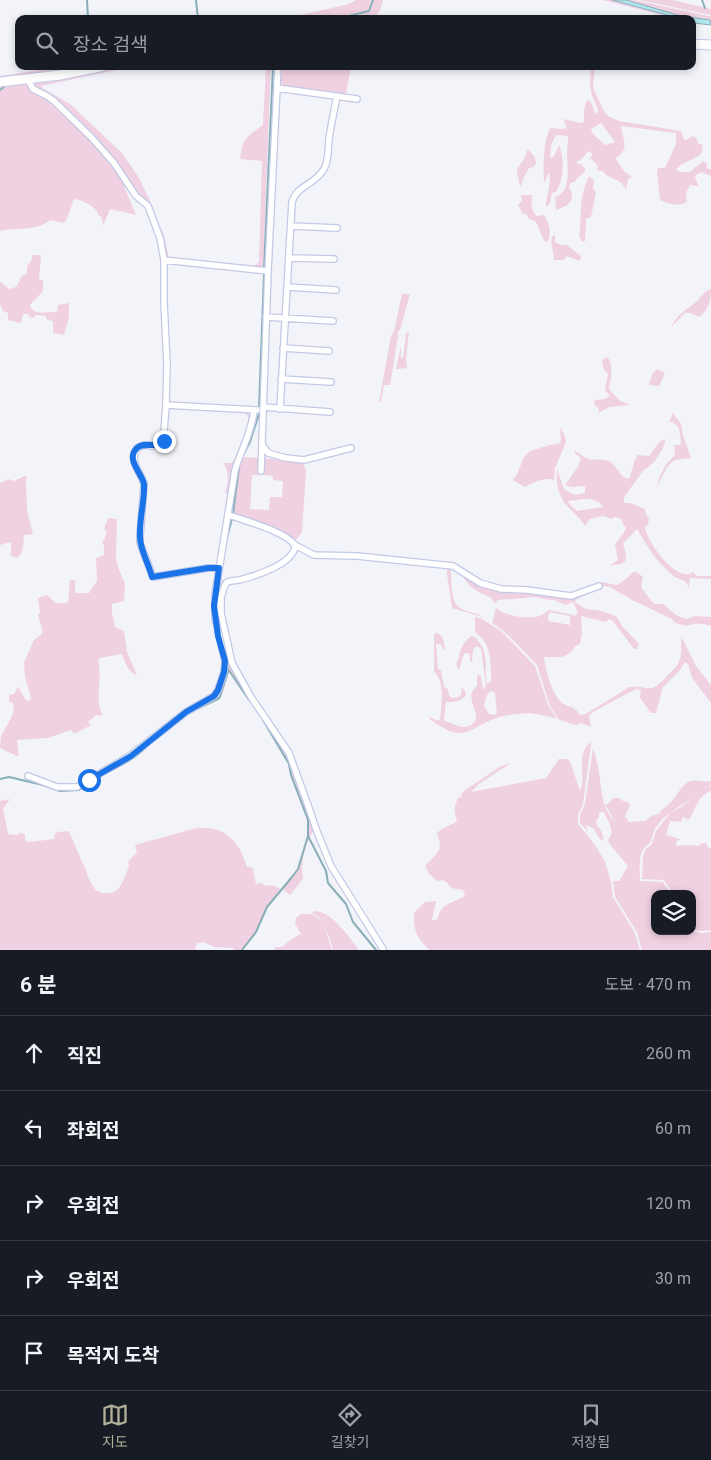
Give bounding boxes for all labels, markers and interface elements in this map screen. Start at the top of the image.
search box [15,15,696,70]
icon: search [33,29,61,57]
text: 장소 검색 [73,33,148,56]
route end [153,430,176,453]
route start [78,769,101,792]
map controls [651,890,696,935]
button: layers [651,890,696,935]
text: 6 분 [20,973,57,997]
text: 도보 · 470 m [604,975,691,994]
icon: ahead [20,1039,48,1067]
text: 직진 [67,1044,102,1067]
text: 260 m [646,1044,691,1063]
icon: left [20,1114,48,1142]
text: 좌회전 [67,1119,119,1142]
text: 60 m [655,1119,691,1138]
icon: right [20,1189,48,1217]
text: 우회전 [67,1194,119,1217]
text: 120 m [646,1194,691,1213]
icon: right [20,1264,48,1292]
text: 우회전 [67,1269,119,1292]
text: 30 m [655,1269,691,1288]
icon: arrive [20,1339,48,1367]
text: 목적지 도착 [67,1344,159,1367]
tab: 지도 [101,1401,129,1451]
tab: 길찾기 [331,1401,370,1451]
tab: 저장됨 [571,1401,610,1451]

